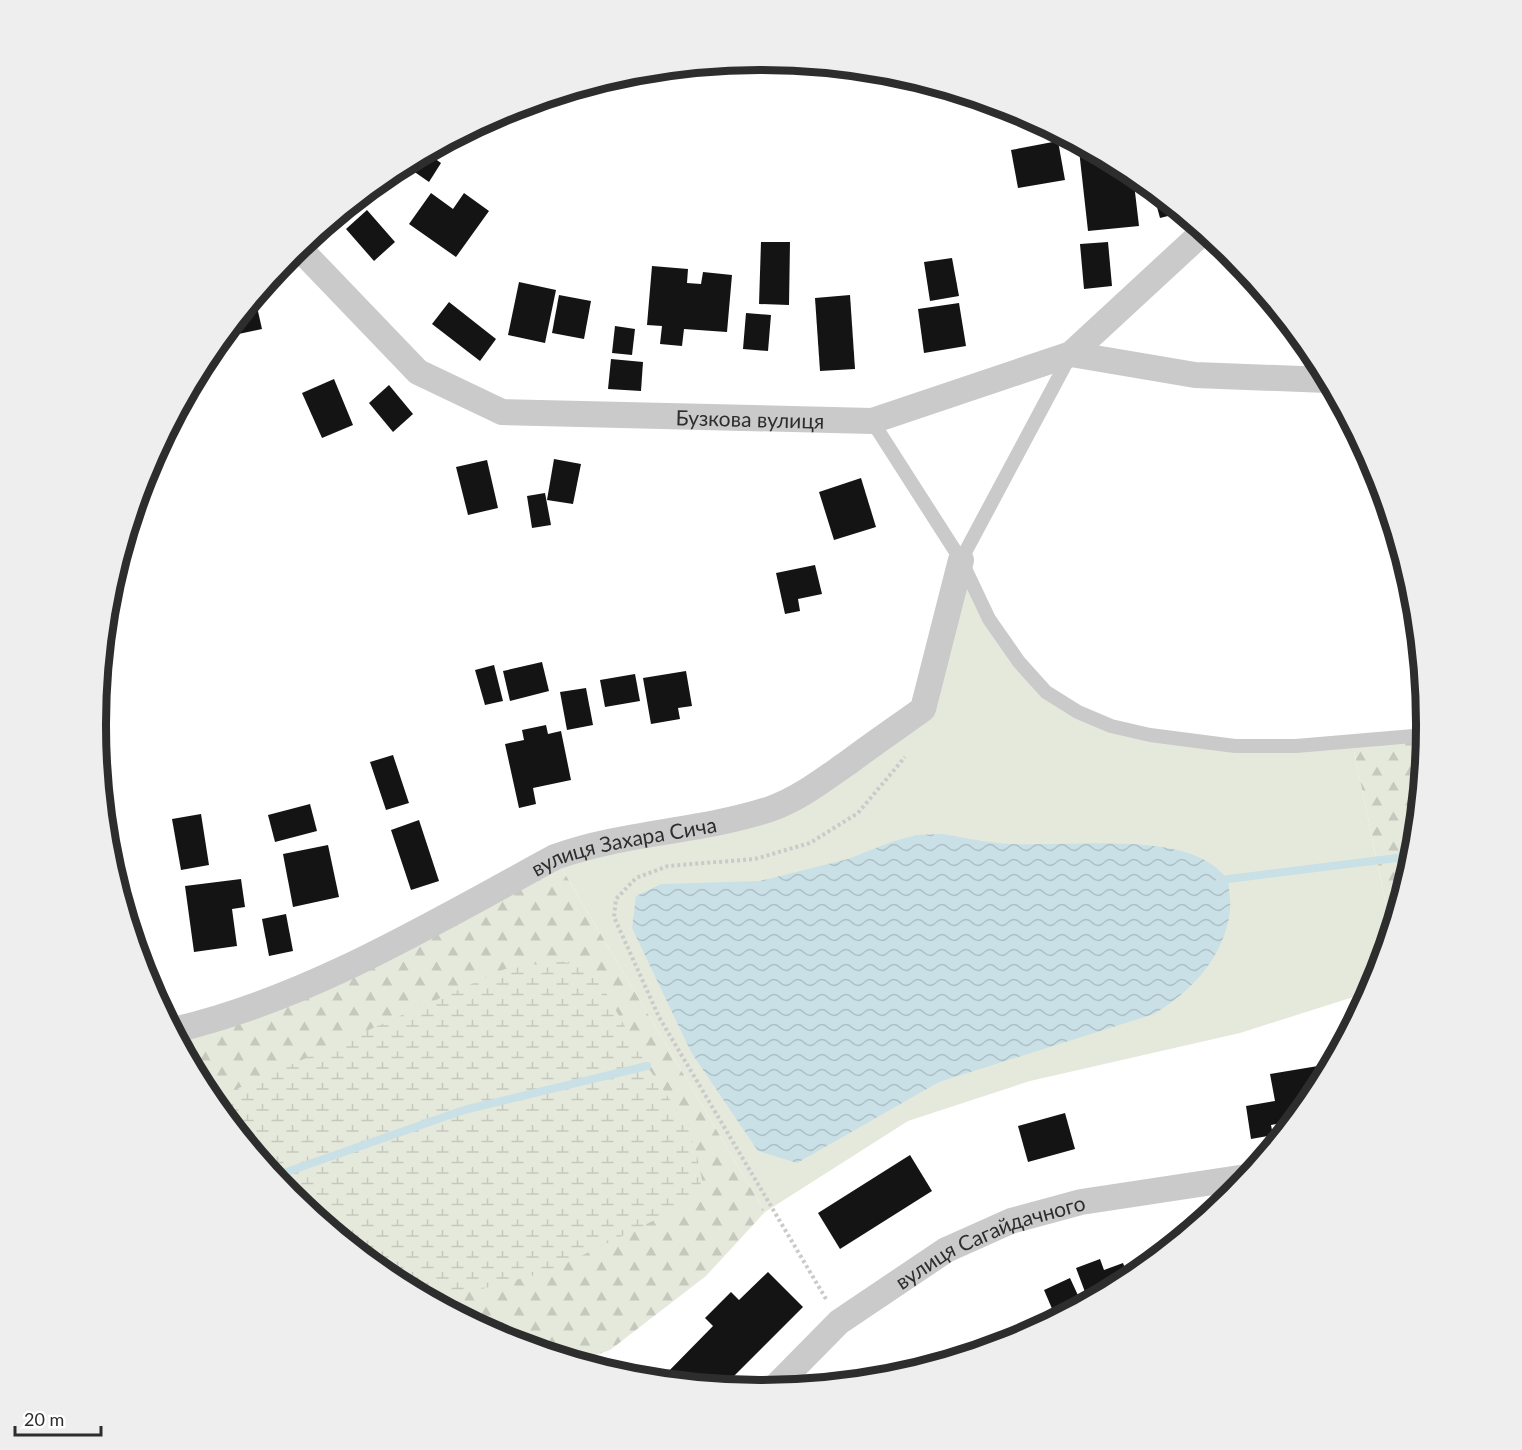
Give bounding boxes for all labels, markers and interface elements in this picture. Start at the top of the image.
street label: Бузкова вулиця [675,404,825,432]
street label: вулиця Захара Сича [526,811,718,880]
street label: вулиця Сагайдачного [890,1189,1088,1293]
scale bar [15,1399,100,1437]
text: 20 m [24,1408,64,1430]

